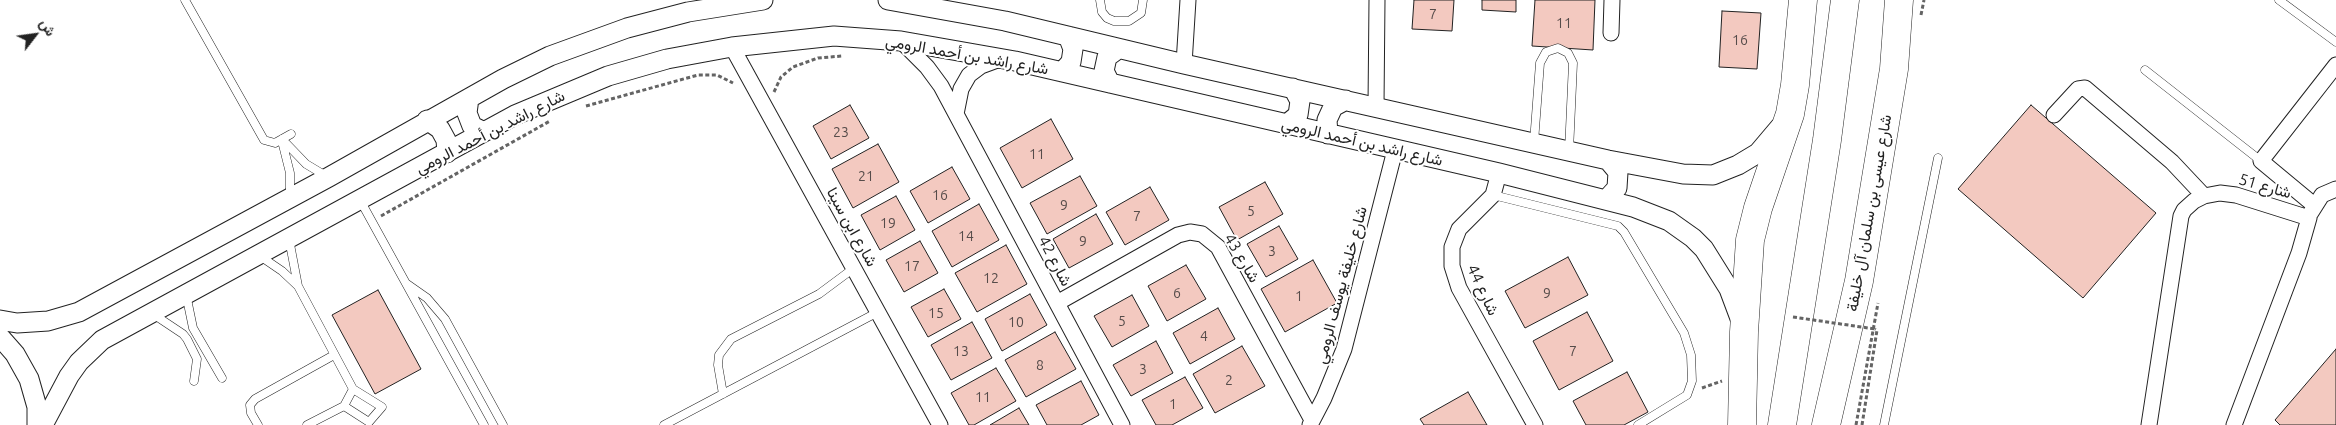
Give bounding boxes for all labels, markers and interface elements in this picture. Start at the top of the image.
house number: 7 [1429,6,1437,22]
north arrow [10,10,60,60]
house number: 11 [1556,15,1572,31]
text: ش [37,16,59,39]
street label: شارع راشد بن أحمد الرومي [884,31,1050,79]
house number: 16 [1732,32,1748,48]
street label: شارع راشد بن أحمد الرومي [412,86,568,178]
street label: شارع عيسى بن سلمان آل خليفة [1842,113,1896,313]
street label: شارع راشد بن أحمد الرومي [1279,114,1445,170]
house number: 23 [833,124,849,140]
house number: 11 [1029,146,1045,162]
house number: 21 [858,168,874,184]
street label: شارع 51 [2236,169,2294,203]
street label: شارع ابن سينا [822,184,882,270]
house number: 16 [932,187,948,203]
house number: 9 [1060,197,1068,213]
house number: 5 [1247,203,1255,219]
street label: شارع خليفة يوسف الرومي [1311,204,1371,366]
house number: 7 [1133,208,1141,224]
house number: 19 [880,215,896,231]
house number: 14 [958,228,974,244]
street label: شارع 43 [1220,230,1264,286]
street label: شارع 42 [1034,233,1076,289]
house number: 9 [1079,233,1087,249]
house number: 3 [1268,243,1276,259]
house number: 17 [904,258,920,274]
street label: شارع 44 [1463,262,1503,318]
house number: 12 [983,270,999,286]
house number: 6 [1173,285,1181,301]
house number: 9 [1543,285,1551,301]
house number: 1 [1295,288,1303,304]
house number: 15 [928,305,944,321]
house number: 5 [1118,313,1126,329]
house number: 10 [1008,314,1024,330]
house number: 4 [1200,328,1208,344]
house number: 13 [953,343,969,359]
house number: 7 [1569,343,1577,359]
house number: 8 [1036,357,1044,373]
house number: 3 [1139,361,1147,377]
house number: 2 [1225,372,1233,388]
house number: 11 [975,389,991,405]
house number: 1 [1169,396,1177,412]

